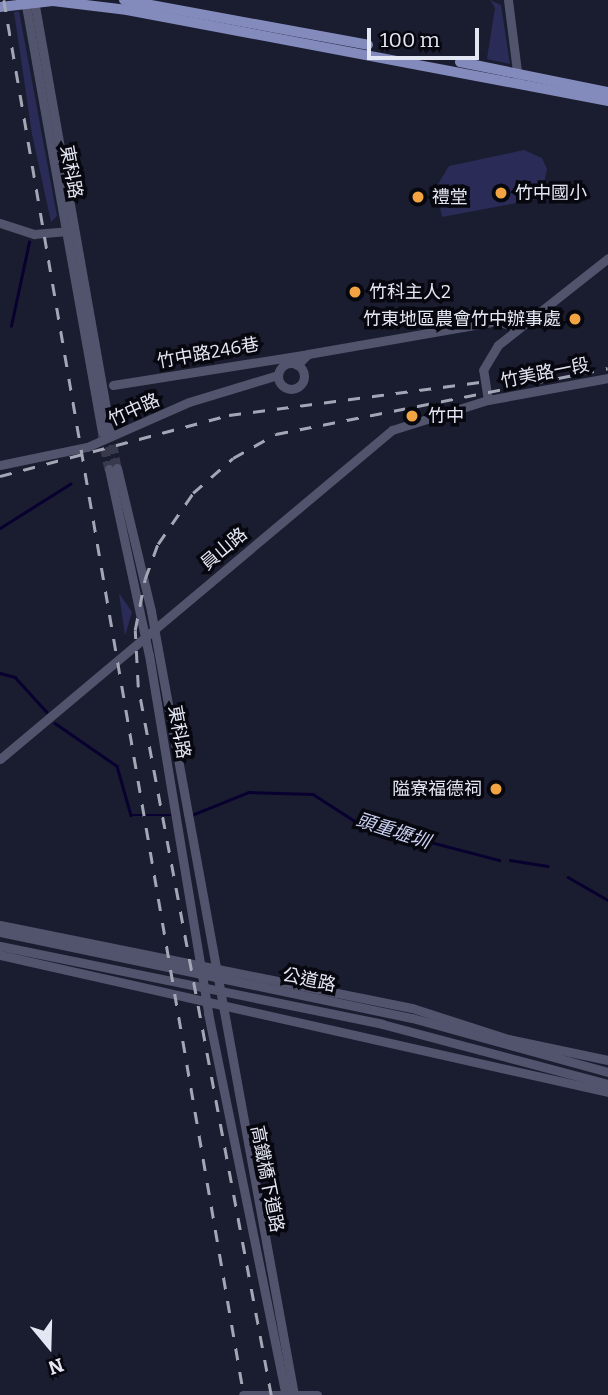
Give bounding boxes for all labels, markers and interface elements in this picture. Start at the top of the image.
scale bar [370,14,482,58]
text: 100 m [380,27,440,53]
street label: 東科路 [56,144,86,200]
place label: 竹中國小 [515,182,587,204]
marker: 竹中國小 [493,185,509,201]
place label: 禮堂 [432,186,468,208]
marker: 禮堂 [410,189,426,205]
place label: 竹科主人2 [369,281,451,303]
marker: 竹科主人2 [347,284,363,300]
place label: 竹東地區農會竹中辦事處 [363,308,561,330]
marker: 竹東地區農會竹中辦事處 [567,311,583,327]
street label: 竹中路246巷 [155,333,261,373]
street label: 竹美路一段 [499,354,591,392]
street label: 竹中路 [105,389,163,431]
place label: 竹中 [428,405,464,427]
marker: 竹中 [402,406,422,426]
street label: 員山路 [196,523,252,575]
street label: 東科路 [164,704,194,760]
place label: 隘寮福德祠 [392,778,482,800]
marker: 隘寮福德祠 [488,781,504,797]
water label: 頭重壢圳 [353,808,433,854]
street label: 公道路 [280,964,338,996]
street label: 高鐵橋下道路 [246,1124,288,1234]
north arrow [14,1311,84,1381]
text: N [45,1353,67,1380]

